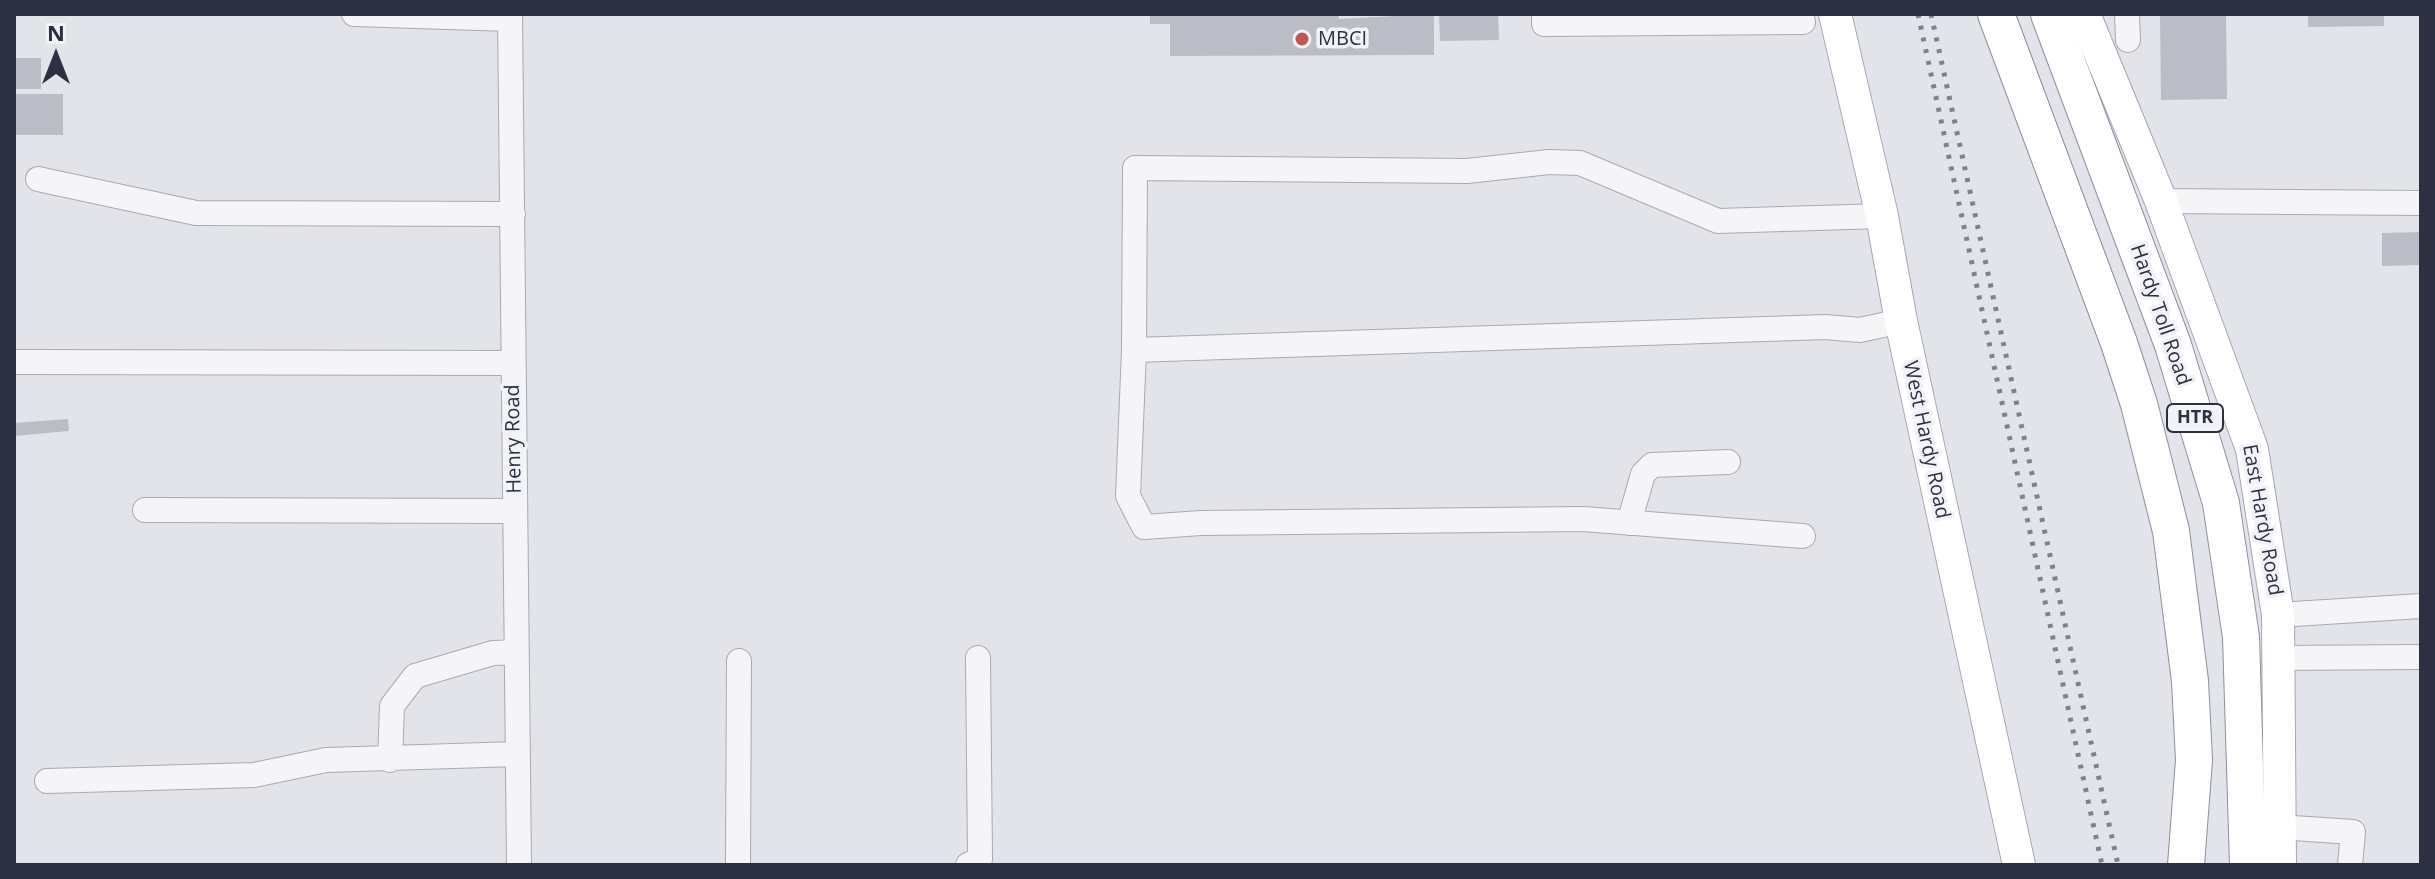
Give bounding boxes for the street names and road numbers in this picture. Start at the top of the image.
street label: Hardy Toll Road [2125,241,2195,389]
street label: West Hardy Road [1898,359,1954,521]
street label: Henry Road [501,384,527,494]
road number: HTR [2167,404,2223,432]
street label: East Hardy Road [2237,442,2287,598]

